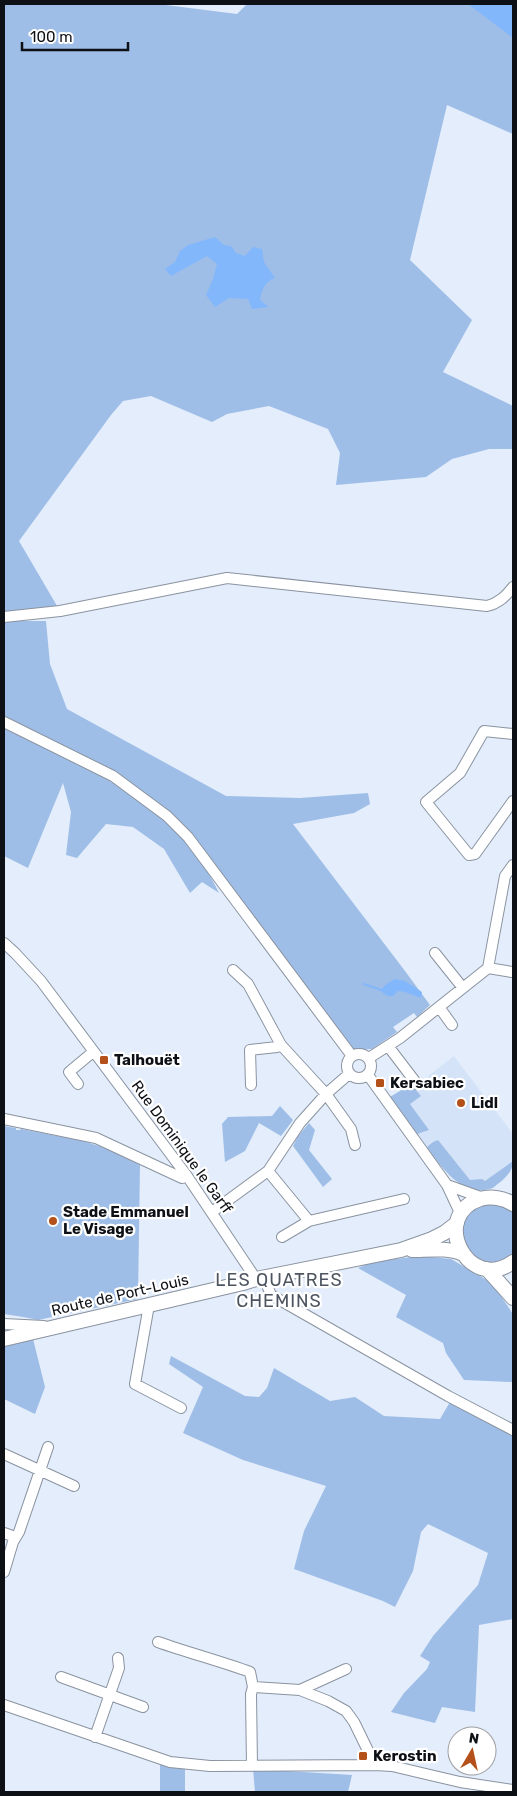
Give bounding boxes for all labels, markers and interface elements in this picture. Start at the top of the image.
scale bar [22,20,129,52]
text: 100 m [30,28,72,46]
place label: Talhouët [114,1051,180,1069]
marker: Talhouët [98,1054,110,1066]
place label: Kersabiec [390,1074,464,1092]
street label: Rue Dominique le Garff [128,1077,237,1217]
marker: Kersabiec [374,1077,386,1089]
place label: Lidl [471,1094,498,1112]
marker: Lidl [455,1097,467,1109]
place label: Stade Emmanuel Le Visage [63,1203,189,1238]
marker: Stade Emmanuel Le Visage [47,1215,59,1227]
district label: LES QUATRES CHEMINS [215,1269,343,1312]
street label: Route de Port-Louis [50,1270,191,1320]
north arrow [447,1726,497,1776]
text: N [468,1729,480,1748]
place label: Kerostin [373,1747,437,1765]
marker: Kerostin [357,1750,369,1762]

